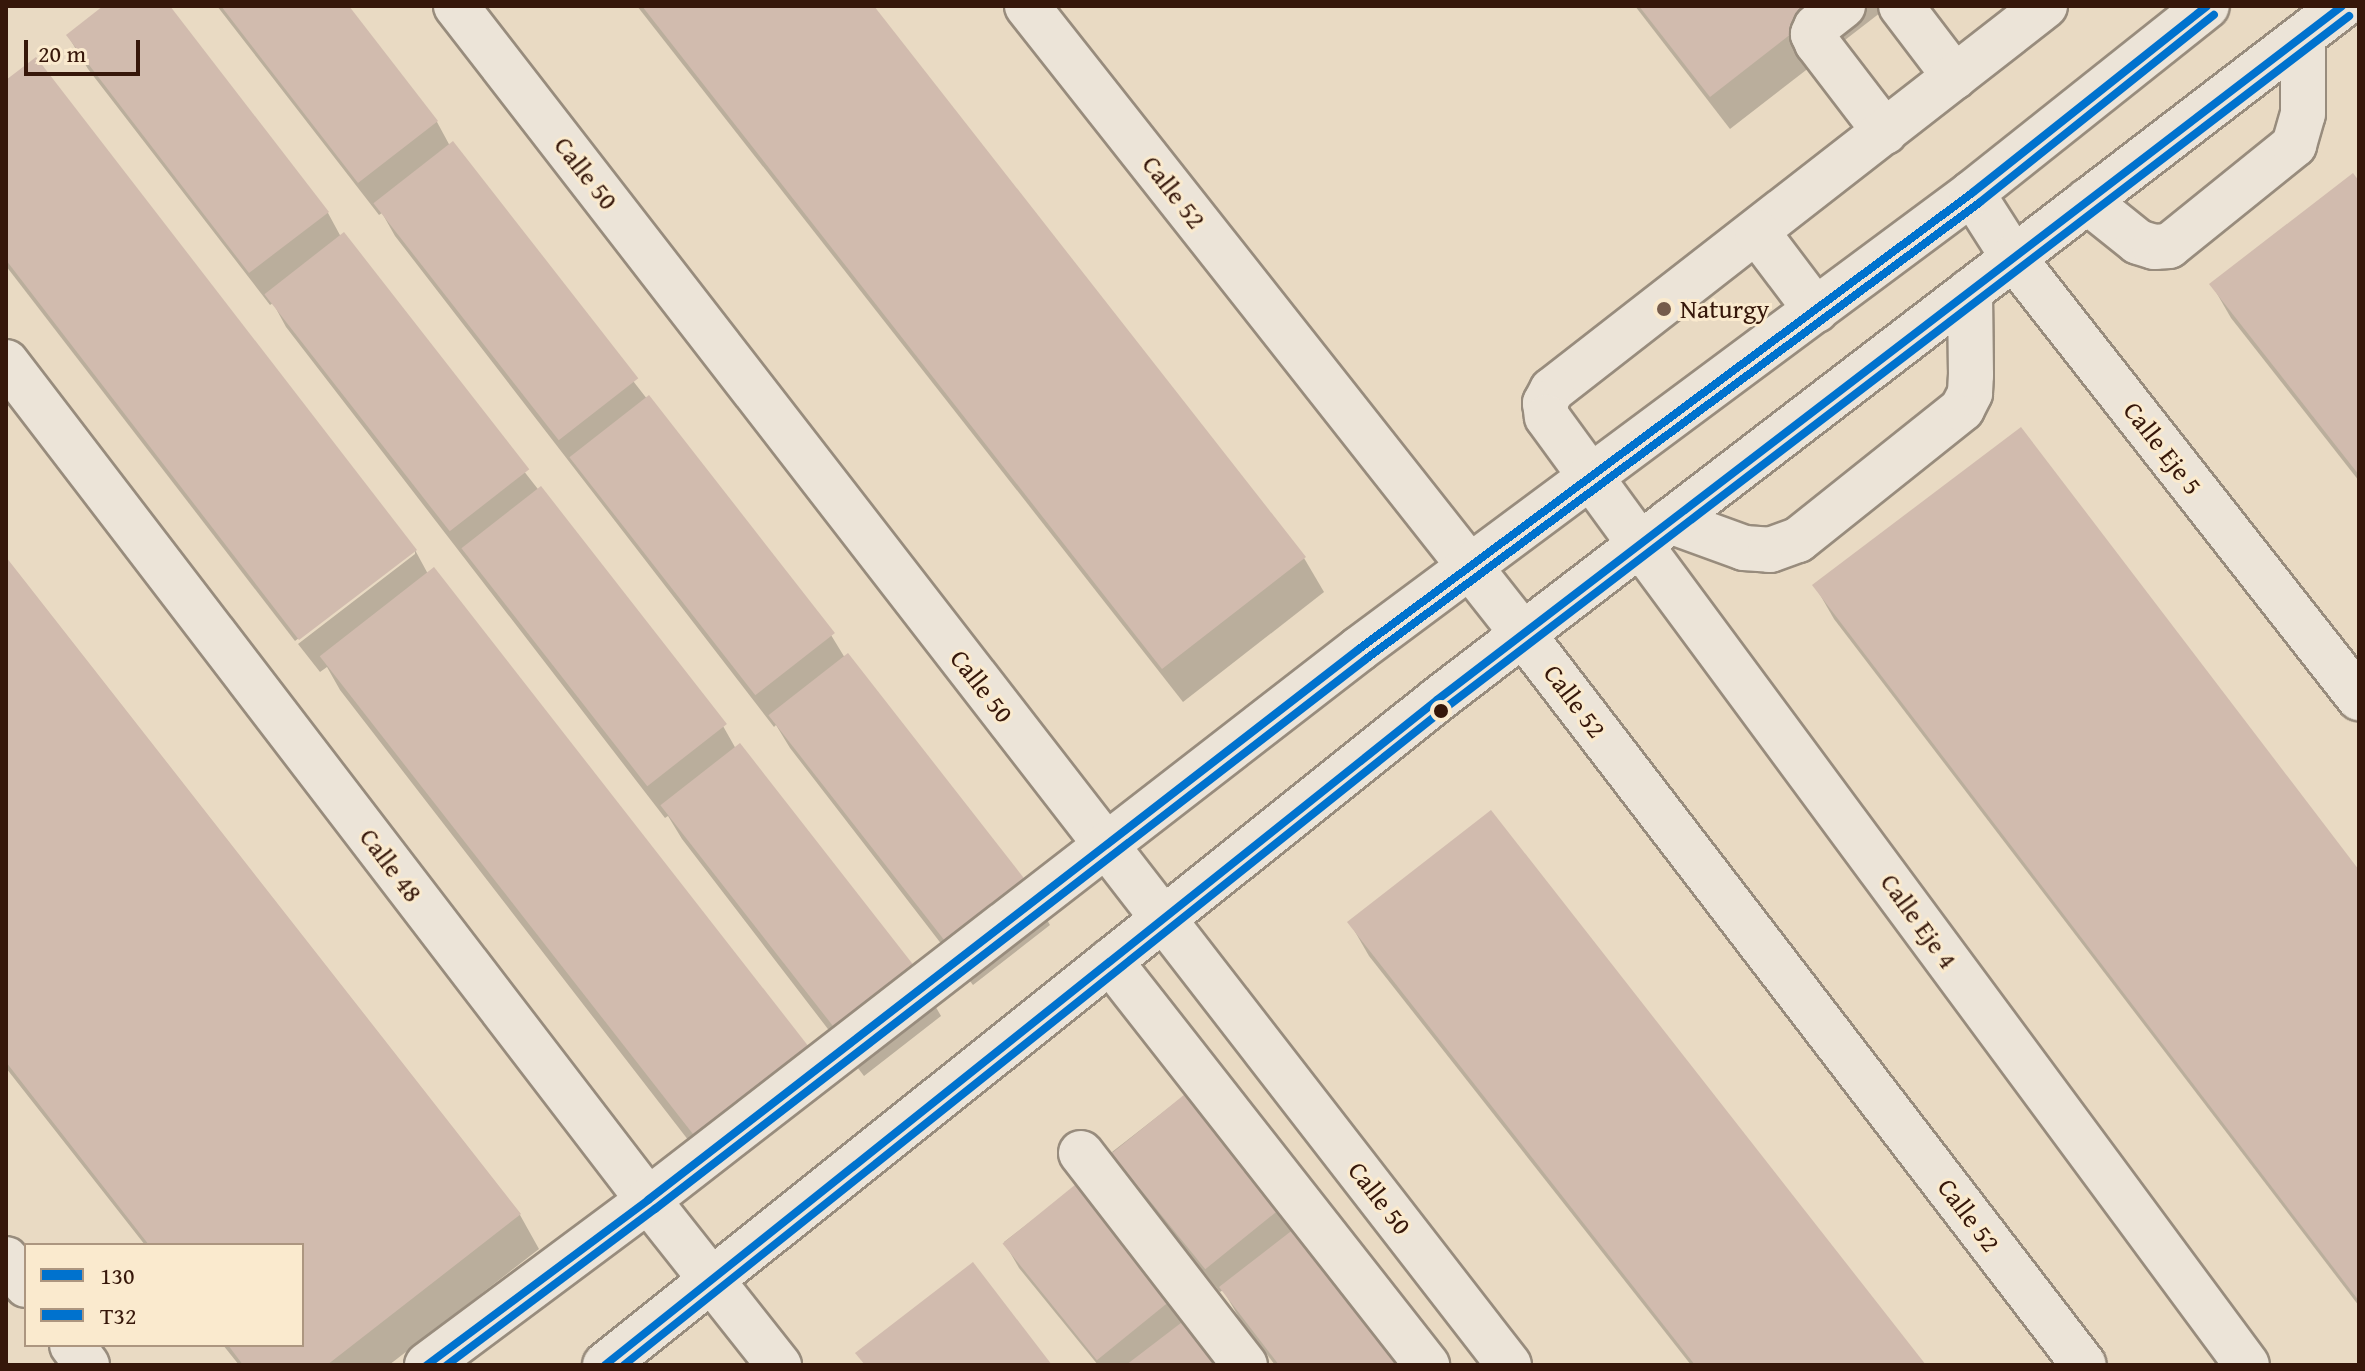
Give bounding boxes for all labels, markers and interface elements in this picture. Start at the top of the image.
scale bar [28,24,144,74]
text: 20 m [38,36,86,71]
street label: Calle 50 [548,130,624,216]
street label: Calle 52 [1136,149,1212,235]
place label: Naturgy [1680,293,1769,325]
marker: Naturgy [1655,300,1673,318]
street label: Calle Eje 5 [2117,395,2209,501]
street label: Calle 50 [944,643,1020,729]
street label: Calle 52 [1537,658,1613,744]
unlabelled marker [1433,703,1449,719]
street label: Calle 48 [353,822,429,908]
street label: Calle Eje 4 [1874,868,1964,974]
street label: Calle 50 [1342,1155,1418,1241]
street label: Calle 52 [1931,1172,2007,1258]
legend [24,1243,304,1347]
text: 130 [100,1258,135,1293]
text: T32 [100,1298,137,1333]

